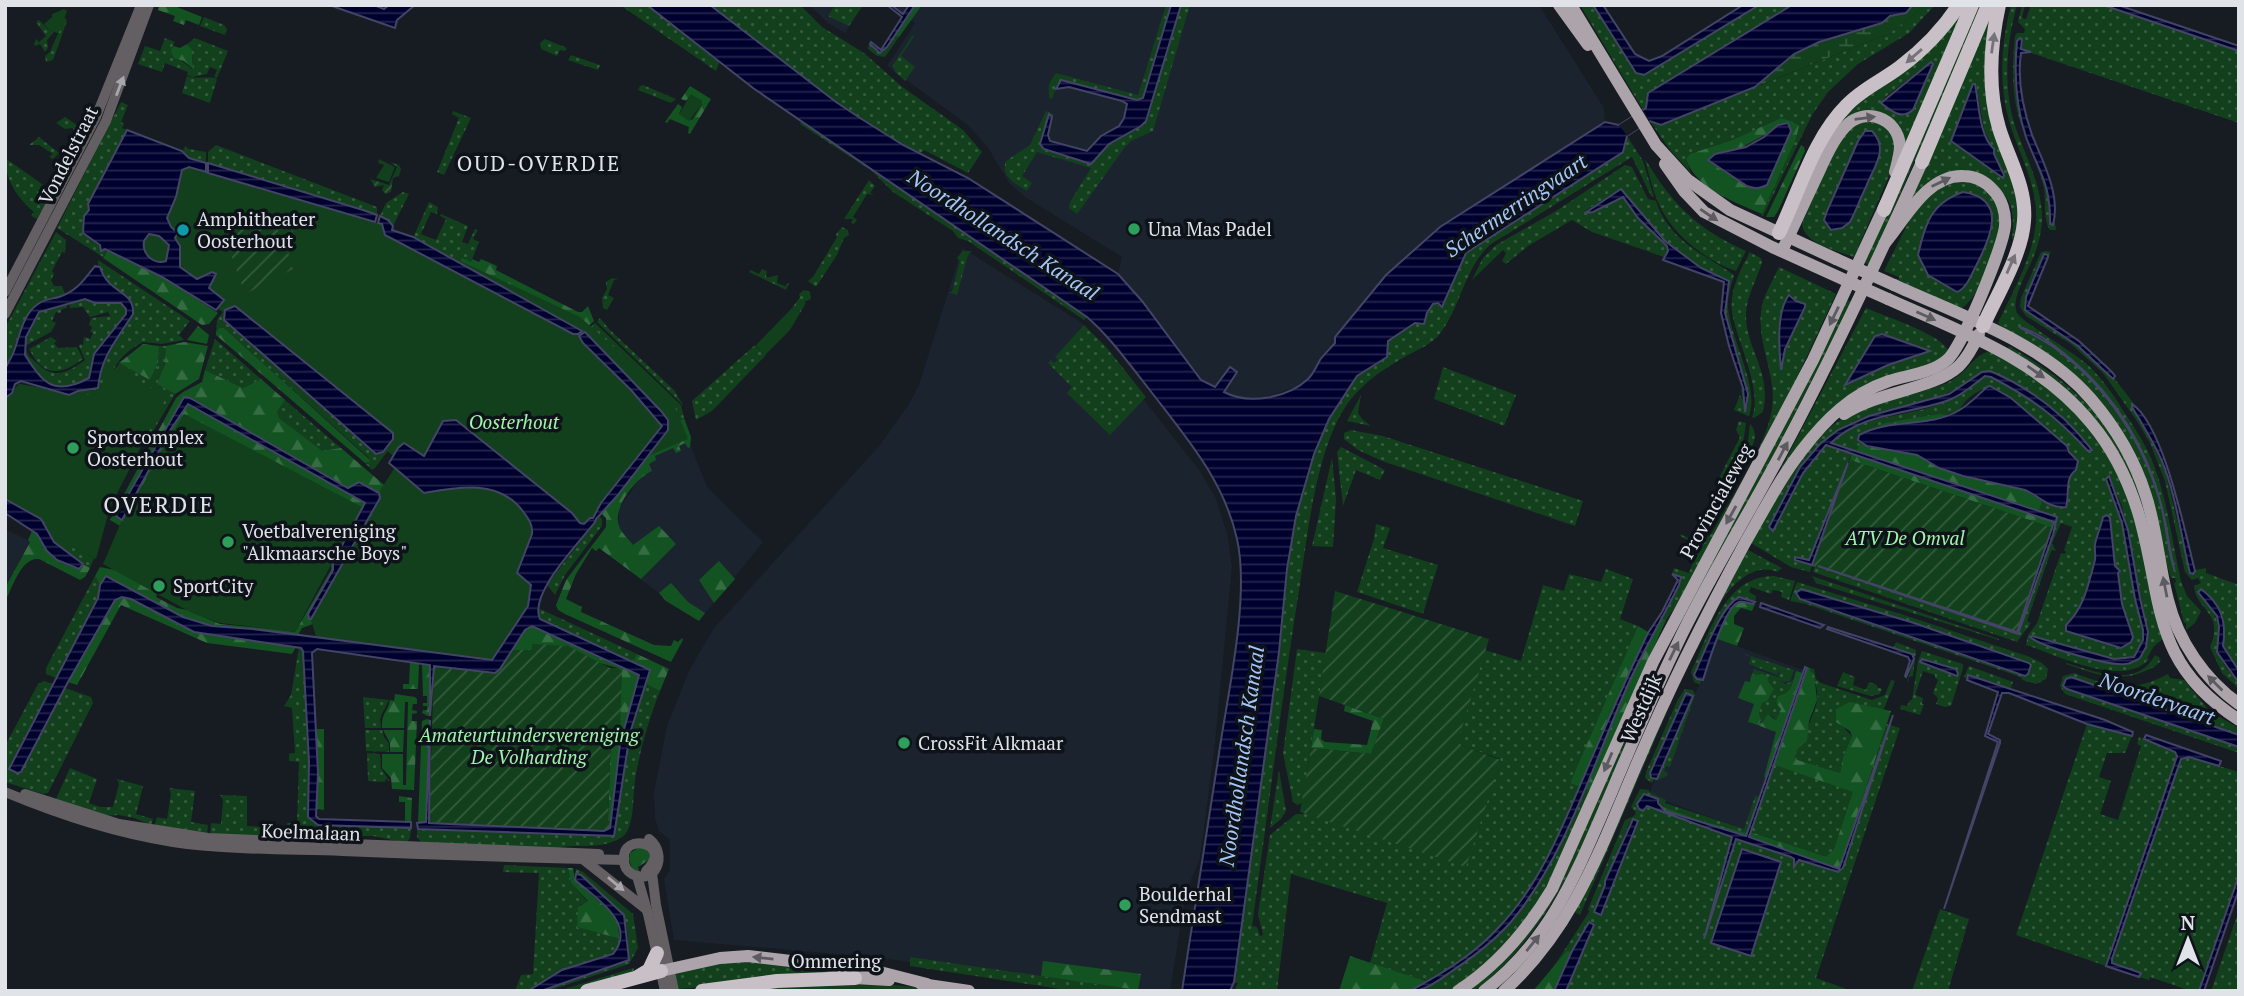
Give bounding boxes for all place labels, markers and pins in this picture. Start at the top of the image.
place label: Amphitheater Oosterhout [197,206,316,253]
place label: Una Mas Padel [1148,216,1272,241]
marker: Una Mas Padel [1126,221,1142,237]
marker: Amphitheater Oosterhout [175,222,191,238]
place label: Sportcomplex Oosterhout [87,424,204,471]
marker: Sportcomplex Oosterhout [65,440,81,456]
place label: Voetbalvereniging "Alkmaarsche Boys" [242,518,408,565]
marker: Voetbalvereniging "Alkmaarsche Boys" [220,534,236,550]
place label: SportCity [173,573,254,598]
marker: SportCity [151,578,167,594]
place label: CrossFit Alkmaar [918,730,1064,755]
marker: CrossFit Alkmaar [896,735,912,751]
place label: Boulderhal Sendmast [1139,881,1232,928]
marker: Boulderhal Sendmast [1117,897,1133,913]

